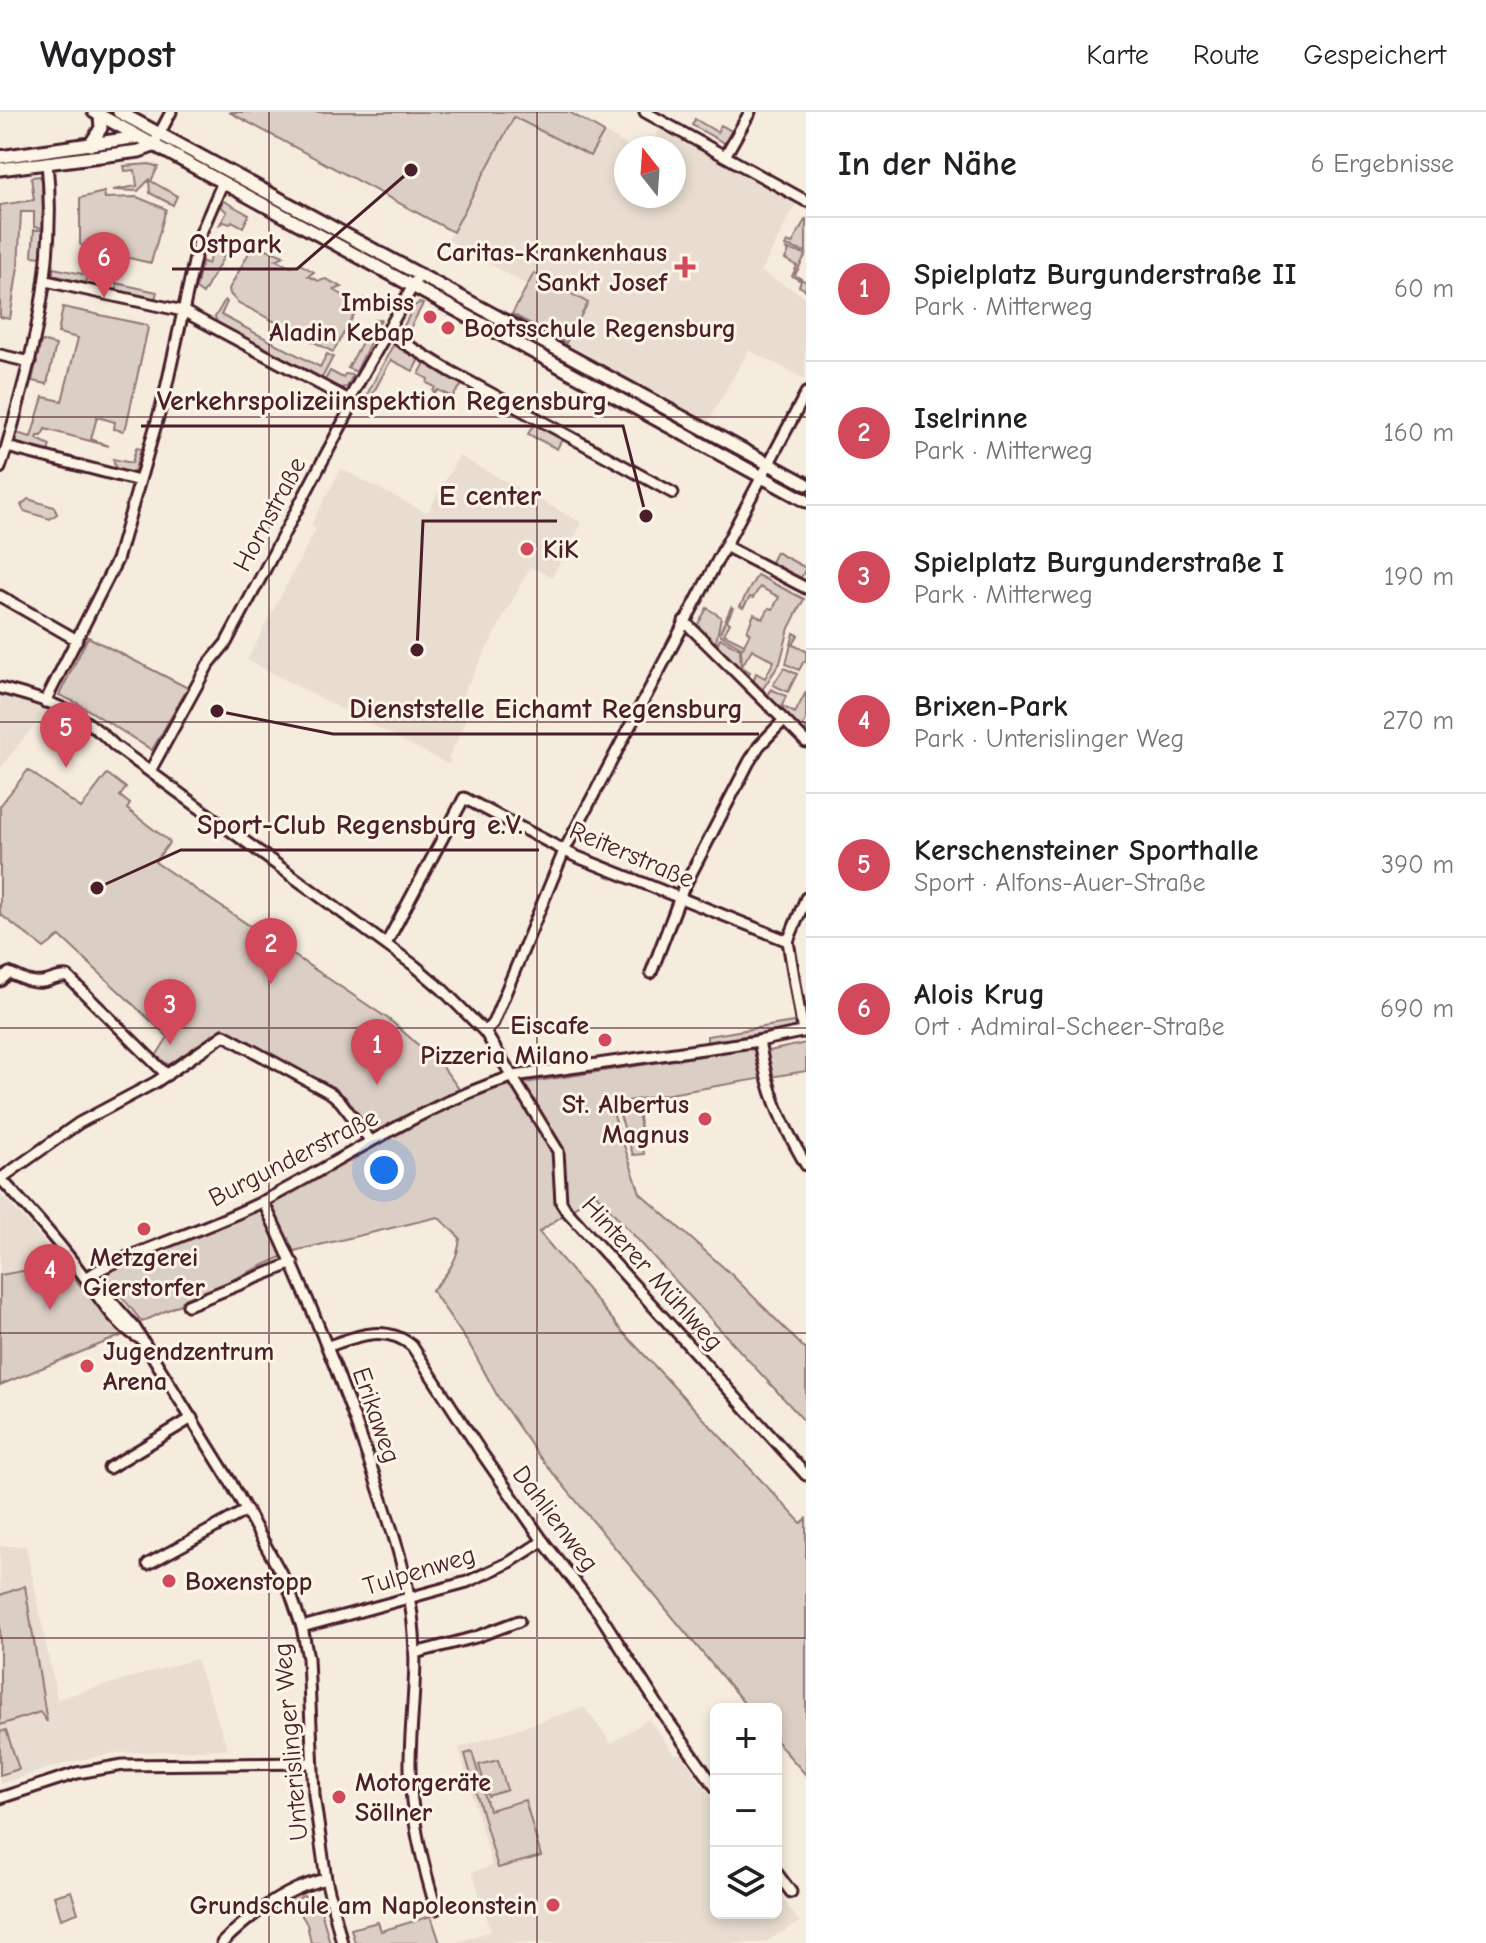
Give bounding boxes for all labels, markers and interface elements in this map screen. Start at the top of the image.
text: Waypost [40,33,175,77]
text: Karte [1086,39,1149,71]
text: Route [1193,39,1259,71]
text: Gespeichert [1303,39,1446,71]
north arrow [614,136,686,208]
text: In der Nähe [838,144,1017,184]
text: 6 Ergebnisse [1310,149,1454,179]
callout: Ostpark [172,217,297,269]
text: Ostpark [189,228,282,260]
pin: 6 [78,232,130,298]
place label: Caritas-Krankenhaus Sankt Josef [436,238,669,298]
marker: Caritas-Krankenhaus Sankt Josef [674,256,696,278]
text: Spielplatz Burgunderstraße II [914,257,1297,292]
text: 1 [859,274,869,304]
text: 60 m [1394,274,1454,304]
place label: Imbiss Aladin Kebap [269,288,414,348]
text: Park · Mitterweg [914,292,1093,322]
marker: Imbiss Aladin Kebap [421,308,439,326]
place label: Bootsschule Regensburg [464,314,736,344]
marker: Bootsschule Regensburg [439,319,457,337]
callout: Verkehrspolizeiinspektion Regensburg [141,374,623,426]
text: Verkehrspolizeiinspektion Regensburg [157,385,607,417]
text: Iselrinne [914,401,1027,436]
text: 2 [858,418,870,448]
text: 160 m [1384,418,1454,448]
text: Park · Mitterweg [914,436,1093,466]
street label: Hornstraße [227,452,313,577]
callout: E center [423,469,557,521]
text: E center [439,480,542,512]
place label: KiK [543,535,579,565]
marker: KiK [518,540,536,558]
text: Spielplatz Burgunderstraße I [914,545,1284,580]
text: 3 [858,562,870,592]
text: 190 m [1384,562,1454,592]
text: Park · Mitterweg [914,580,1093,610]
callout: Dienststelle Eichamt Regensburg [333,682,759,734]
text: Brixen-Park [914,689,1068,724]
text: Dienststelle Eichamt Regensburg [349,693,743,725]
pin: 5 [40,702,92,768]
text: 4 [858,706,870,736]
text: 270 m [1382,706,1454,736]
text: Park · Unterislinger Weg [914,724,1184,754]
callout: Sport-Club Regensburg e.V. [181,798,539,850]
text: Sport-Club Regensburg e.V. [197,809,523,841]
street label: Reiterstraße [565,815,698,895]
text: Kerschensteiner Sporthalle [914,833,1259,868]
text: 5 [857,850,871,880]
text: 390 m [1381,850,1454,880]
text: Sport · Alfons-Auer-Straße [914,868,1206,898]
pin: 2 [245,918,297,984]
text: Alois Krug [914,977,1045,1012]
pin: 3 [144,979,196,1045]
text: 6 [857,994,871,1024]
text: 690 m [1380,994,1454,1024]
place label: Eiscafe Pizzeria Milano [420,1011,589,1071]
text: Ort · Admiral-Scheer-Straße [914,1012,1224,1042]
pin: 1 [351,1019,403,1085]
marker: Eiscafe Pizzeria Milano [596,1031,614,1049]
place label: St. Albertus Magnus [562,1090,689,1150]
street label: Burgunderstraße [204,1102,383,1213]
marker: St. Albertus Magnus [696,1110,714,1128]
your location [364,1150,404,1190]
street label: Hinterer Mühlweg [575,1190,729,1357]
marker: Metzgerei Gierstorfer [135,1220,153,1238]
place label: Metzgerei Gierstorfer [83,1243,205,1303]
pin: 4 [24,1244,76,1310]
place label: Jugendzentrum Arena [103,1337,274,1397]
marker: Jugendzentrum Arena [78,1357,96,1375]
street label: Erikaweg [346,1364,406,1467]
street label: Dahlienweg [506,1460,605,1577]
street label: Tulpenweg [360,1540,479,1602]
place label: Boxenstopp [185,1567,312,1597]
marker: Boxenstopp [160,1572,178,1590]
street label: Unterislinger Weg [267,1642,315,1842]
map controls [710,1703,782,1919]
button: + [710,1703,782,1775]
place label: Motorgeräte Söllner [355,1768,491,1828]
button: − [710,1775,782,1847]
marker: Motorgeräte Söllner [330,1788,348,1806]
button: layers [710,1847,782,1919]
place label: Grundschule am Napoleonstein [189,1891,537,1921]
marker: Grundschule am Napoleonstein [544,1896,562,1914]

